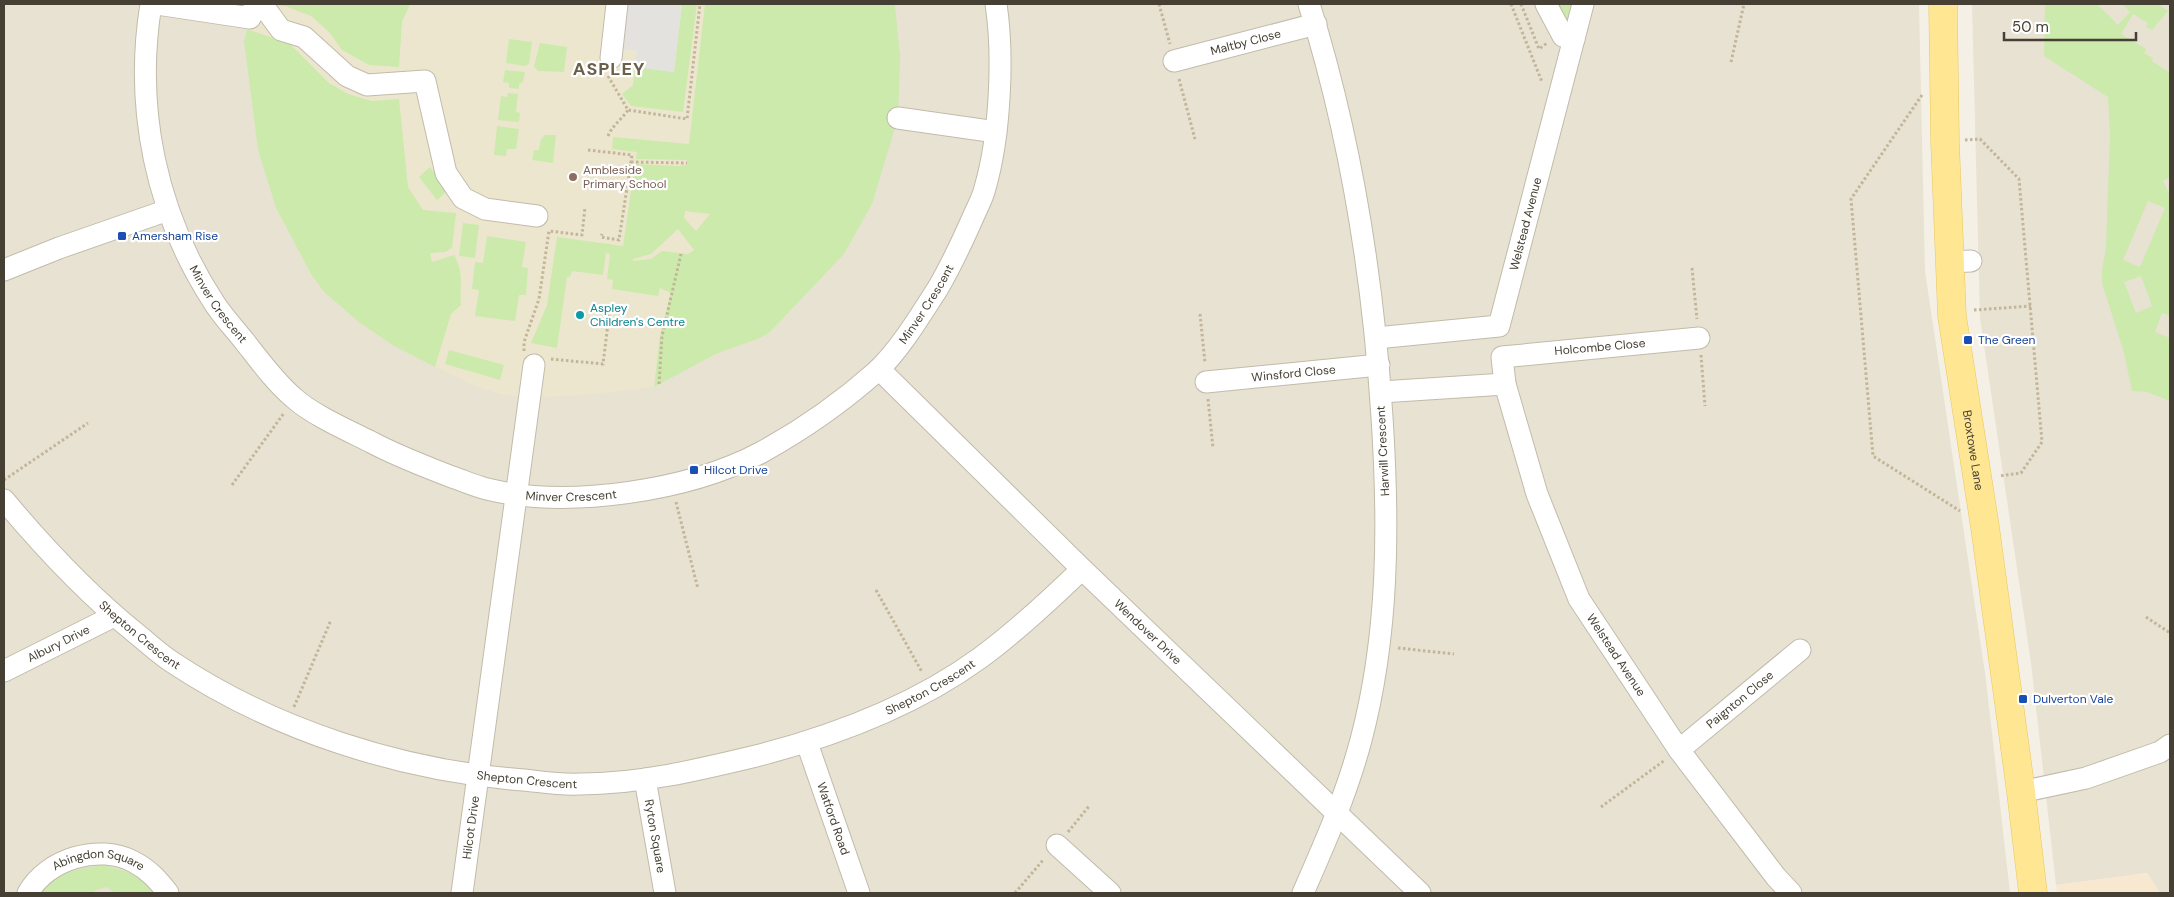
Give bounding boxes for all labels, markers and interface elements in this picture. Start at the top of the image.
scale bar [2004,10,2136,42]
text: 50 m [2012,17,2049,37]
street label: Maltby Close [1209,25,1283,59]
district label: ASPLEY [573,57,645,81]
place label: Ambleside Primary School [583,162,666,192]
marker: Ambleside Primary School [567,171,579,183]
street label: Welstead Avenue [1506,175,1545,272]
place label: Amersham Rise [132,228,218,244]
marker: Amersham Rise [116,230,128,242]
street label: Minver Crescent [895,261,958,347]
street label: Minver Crescent [186,263,251,347]
place label: Aspley Children's Centre [590,300,685,330]
marker: Aspley Children's Centre [574,309,586,321]
place label: The Green [1978,332,2036,348]
marker: The Green [1962,334,1974,346]
street label: Holcombe Close [1554,335,1646,359]
street label: Winsford Close [1251,361,1337,385]
street label: Harwill Crescent [1373,405,1393,497]
street label: Broxtowe Lane [1959,409,1987,492]
place label: Hilcot Drive [704,462,768,478]
marker: Hilcot Drive [688,464,700,476]
street label: Minver Crescent [525,486,618,505]
street label: Wendover Drive [1110,596,1185,668]
street label: Shepton Crescent [96,597,184,673]
street label: Welstead Avenue [1583,611,1649,700]
street label: Albury Drive [25,621,93,666]
street label: Shepton Crescent [883,656,979,719]
street label: Paignton Close [1703,667,1777,732]
place label: Dulverton Vale [2033,691,2113,707]
marker: Dulverton Vale [2017,693,2029,705]
street label: Shepton Crescent [476,767,577,792]
street label: Watford Road [813,780,853,857]
street label: Hilcot Drive [459,795,483,860]
street label: Ryton Square [641,798,669,874]
text: Abingdon Square [49,846,148,875]
street label: Abingdon Square [50,864,146,878]

